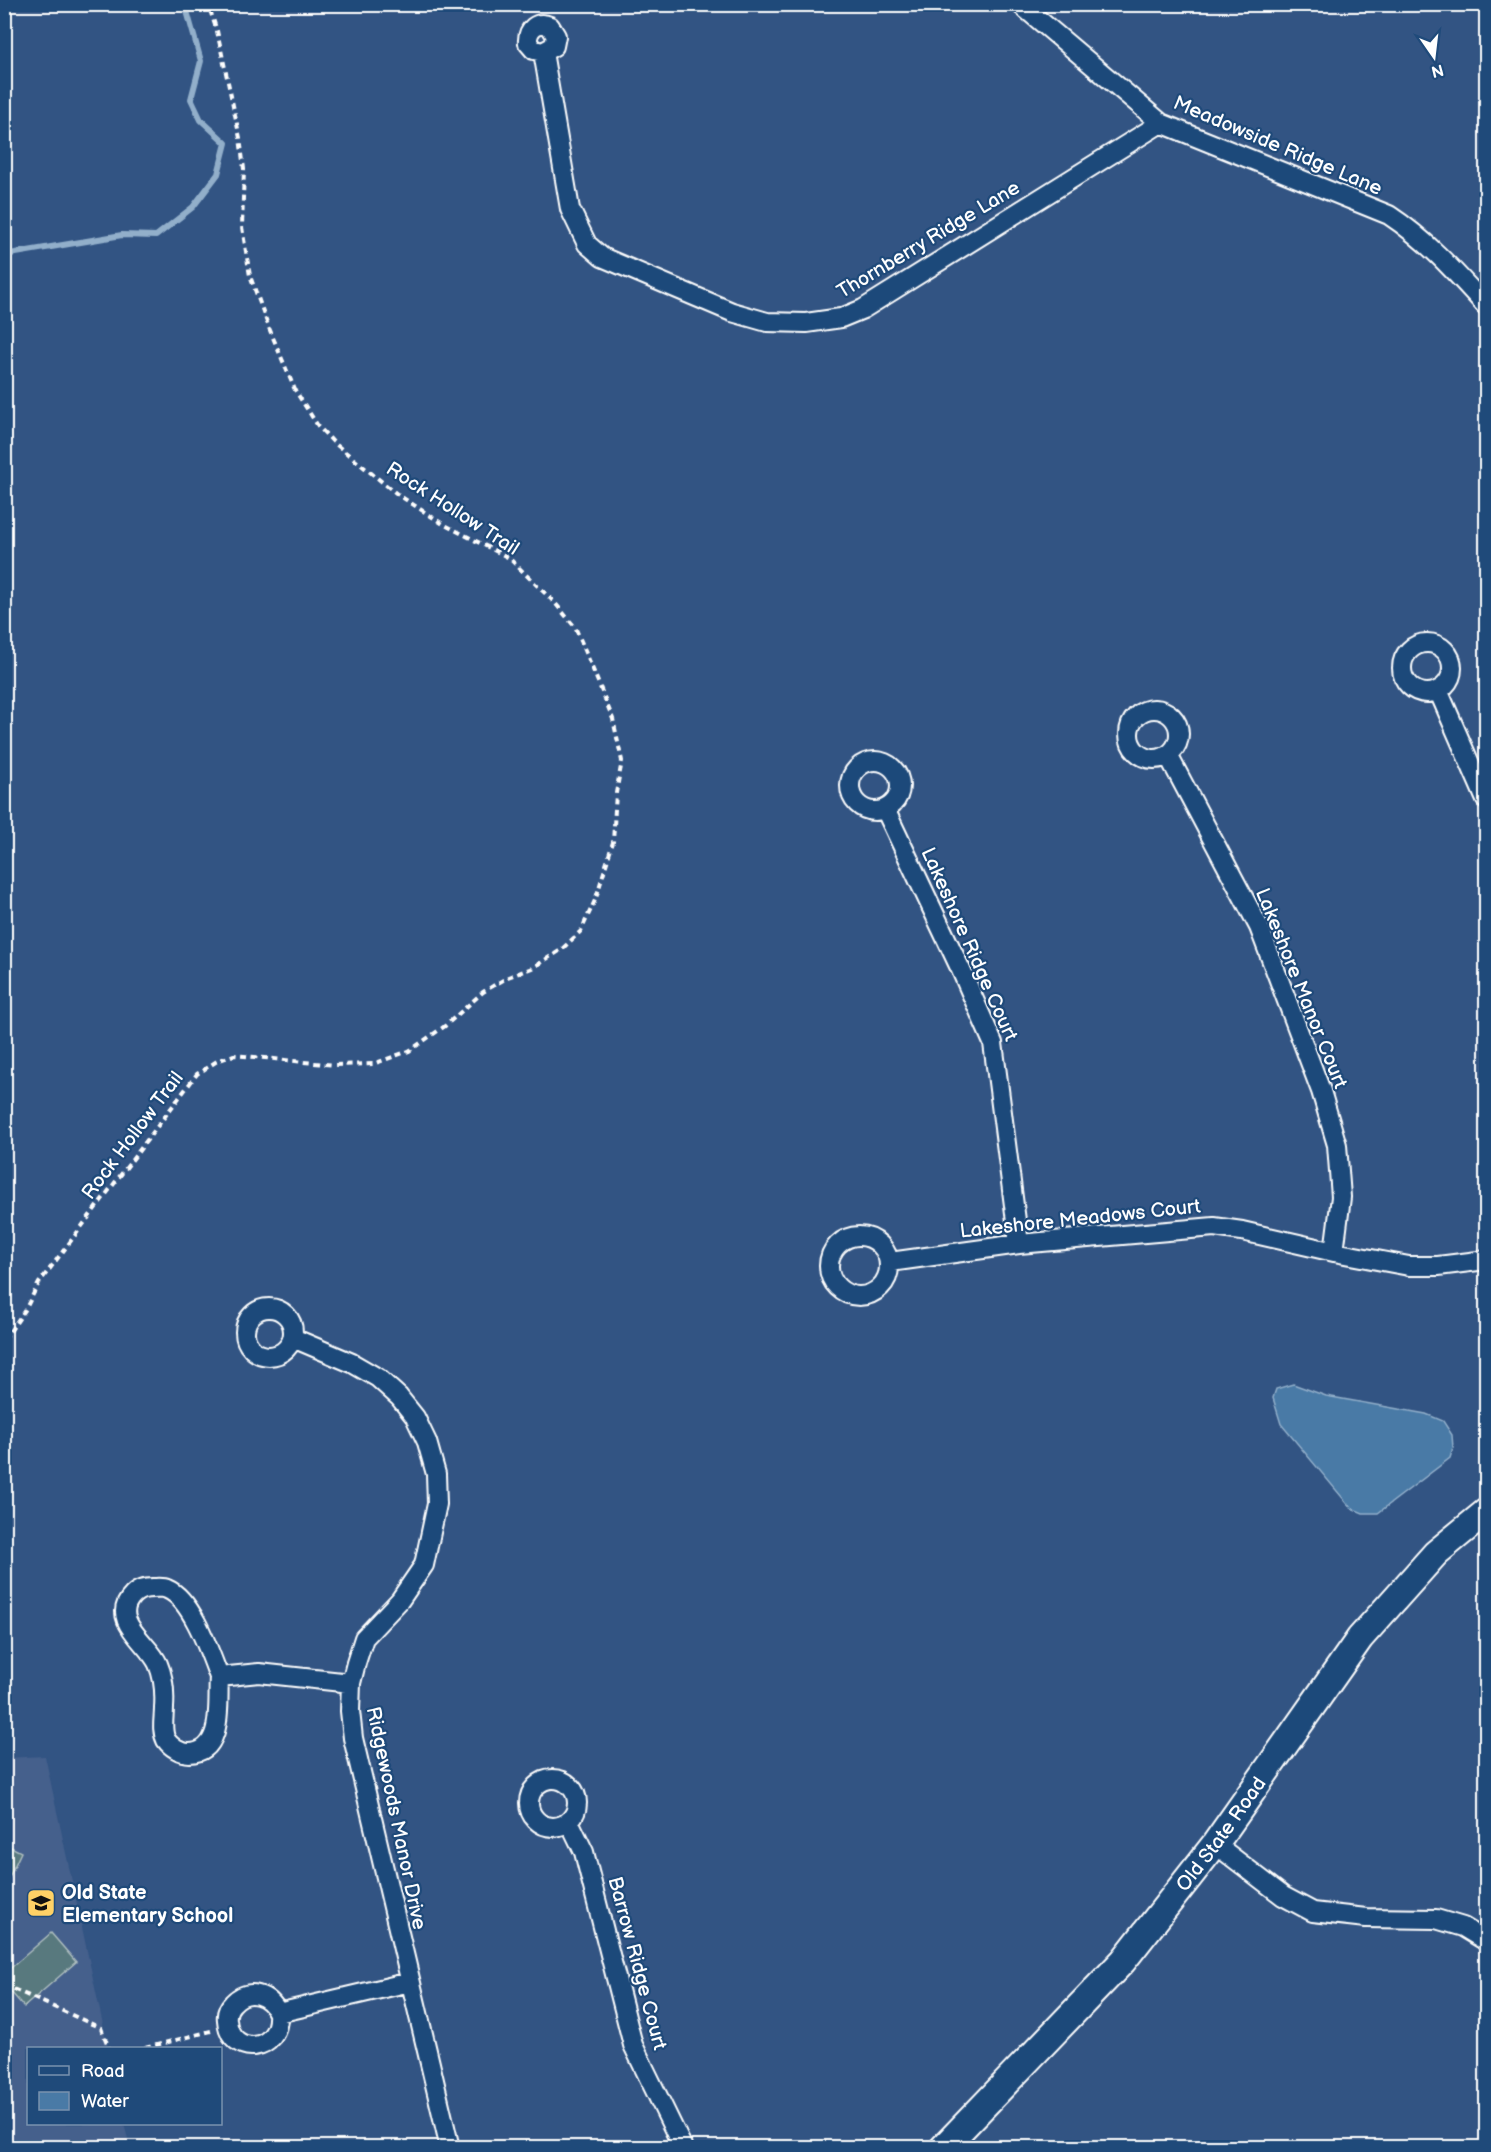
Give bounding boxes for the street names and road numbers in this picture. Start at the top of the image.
street label: Meadowside Ridge Lane [1170,91,1386,201]
street label: Thornberry Ridge Lane [833,176,1024,304]
street label: Rock Hollow Trail [381,457,524,561]
street label: Lakeshore Ridge Court [916,844,1023,1045]
street label: Lakeshore Manor Court [1250,885,1352,1092]
street label: Rock Hollow Trail [77,1067,189,1204]
street label: Lakeshore Meadows Court [959,1194,1202,1244]
street label: Ridgewoods Manor Drive [361,1704,431,1932]
street label: Old State Road [1171,1772,1272,1896]
street label: Barrow Ridge Court [602,1874,672,2053]

